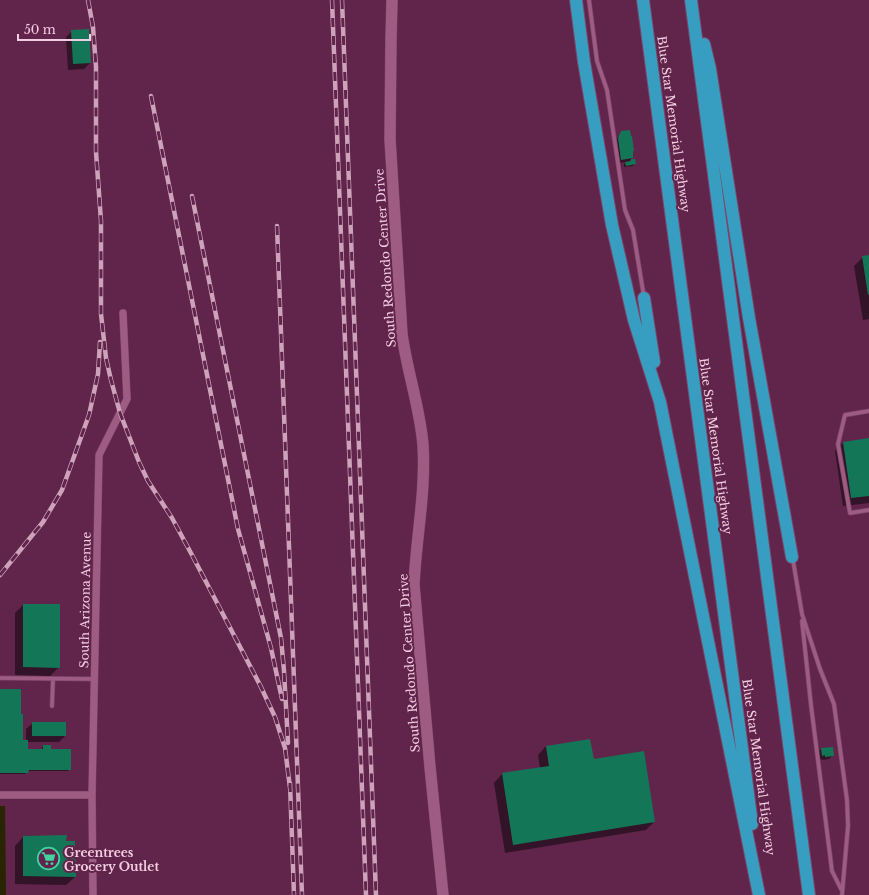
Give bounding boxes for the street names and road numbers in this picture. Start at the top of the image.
street label: Blue Star Memorial Highway [654,35,694,213]
street label: South Redondo Center Drive [371,168,399,348]
street label: Blue Star Memorial Highway [696,357,736,535]
street label: South Arizona Avenue [76,532,94,668]
street label: South Redondo Center Drive [395,573,423,753]
street label: Blue Star Memorial Highway [739,678,779,856]

